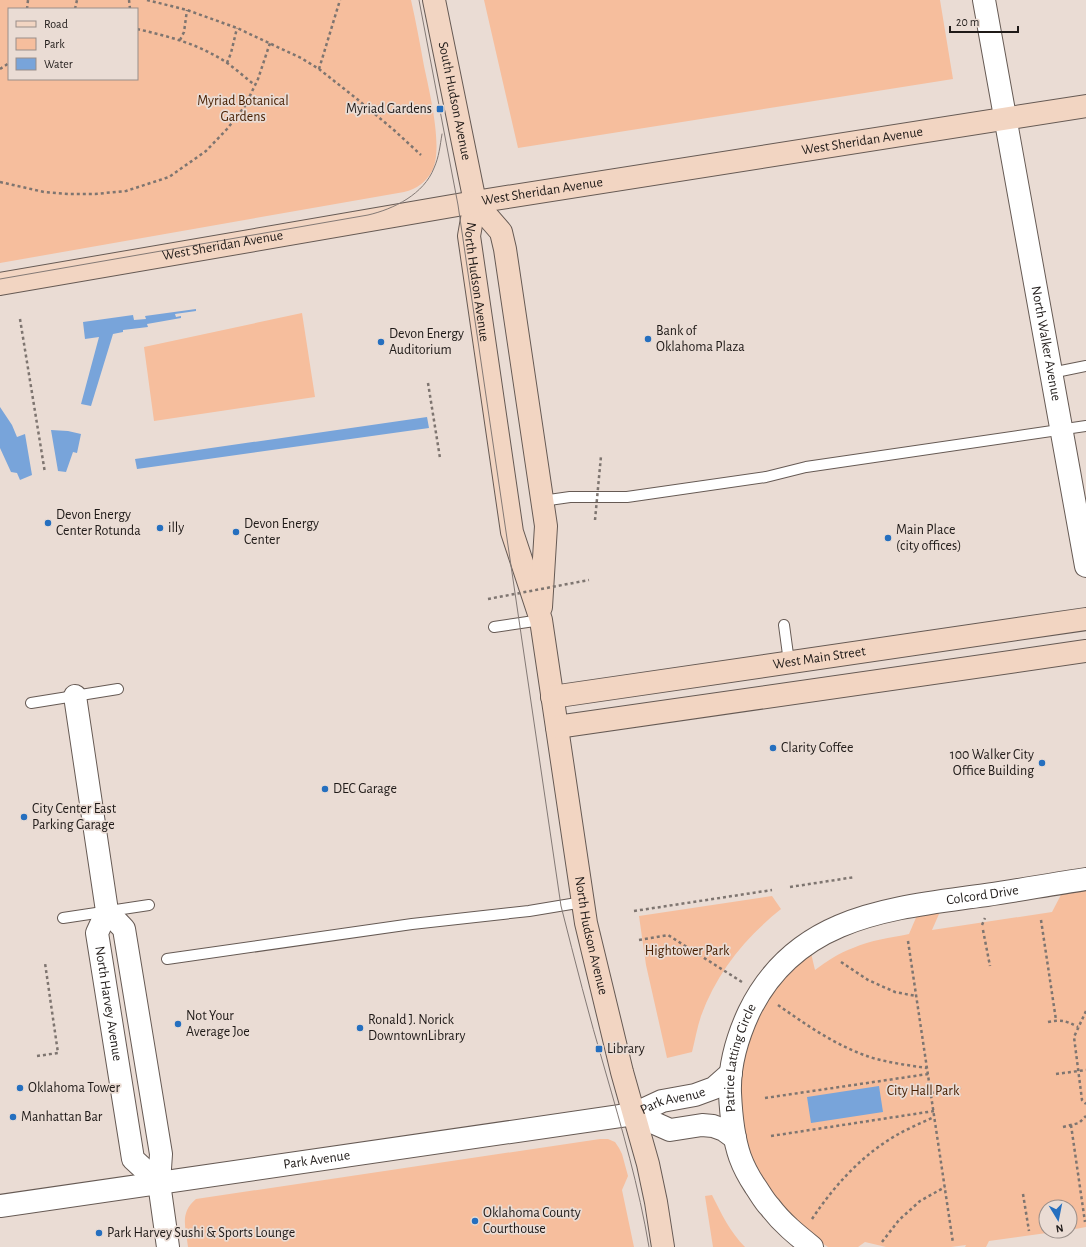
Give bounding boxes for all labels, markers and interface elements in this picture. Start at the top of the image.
legend [8,8,138,80]
scale bar [950,8,1018,34]
text: 20 m [956,16,979,28]
text: Road [44,18,68,30]
text: Park [44,38,65,50]
street label: South Hudson Avenue [436,40,473,161]
text: Water [44,58,73,70]
park label: Myriad Botanical Gardens [197,94,289,124]
place label: Myriad Gardens [346,102,432,116]
marker: Myriad Gardens [435,104,445,114]
street label: West Sheridan Avenue [801,125,924,158]
street label: West Sheridan Avenue [481,175,604,208]
street label: North Hudson Avenue [462,221,491,343]
street label: West Sheridan Avenue [161,228,284,263]
street label: North Walker Avenue [1029,285,1063,402]
place label: Bank of Oklahoma Plaza [656,324,745,354]
place label: Devon Energy Auditorium [389,327,464,357]
marker: Bank of Oklahoma Plaza [643,334,653,344]
marker: Devon Energy Auditorium [376,337,386,347]
place label: Devon Energy Center Rotunda [56,508,141,538]
place label: Devon Energy Center [244,517,319,547]
marker: Devon Energy Center Rotunda [43,518,53,528]
place label: illy [168,521,184,535]
marker: illy [155,523,165,533]
place label: Main Place (city offices) [896,523,961,553]
marker: Devon Energy Center [231,527,241,537]
marker: Main Place (city offices) [883,533,893,543]
street label: West Main Street [772,644,867,672]
place label: Clarity Coffee [781,741,853,755]
marker: Clarity Coffee [768,743,778,753]
place label: 100 Walker City Office Building [950,748,1034,778]
marker: 100 Walker City Office Building [1037,758,1047,768]
place label: DEC Garage [333,782,397,796]
marker: DEC Garage [320,784,330,794]
place label: City Center East Parking Garage [32,802,117,832]
marker: City Center East Parking Garage [19,812,29,822]
street label: North Hudson Avenue [572,875,610,996]
street label: Colcord Drive [945,883,1020,907]
park label: Hightower Park [645,944,730,958]
street label: North Harvey Avenue [92,945,124,1062]
street label: Patrice Latting Circle [723,1001,759,1113]
place label: Not Your Average Joe [186,1009,250,1039]
place label: Ronald J. Norick DowntownLibrary [368,1013,465,1043]
marker: Not Your Average Joe [173,1019,183,1029]
marker: Ronald J. Norick DowntownLibrary [355,1023,365,1033]
place label: Library [607,1042,645,1056]
marker: Library [594,1044,604,1054]
place label: Oklahoma Tower [28,1081,120,1095]
marker: Oklahoma Tower [15,1083,25,1093]
park label: City Hall Park [887,1084,960,1098]
street label: Park Avenue [638,1085,707,1117]
place label: Manhattan Bar [21,1110,103,1124]
marker: Manhattan Bar [8,1112,18,1122]
street label: Park Avenue [282,1148,351,1172]
north arrow [1038,1199,1078,1239]
place label: Oklahoma County Courthouse [483,1206,581,1236]
marker: Oklahoma County Courthouse [470,1216,480,1226]
text: N [1055,1222,1064,1234]
place label: Park Harvey Sushi & Sports Lounge [107,1226,295,1240]
marker: Park Harvey Sushi & Sports Lounge [94,1228,104,1238]

